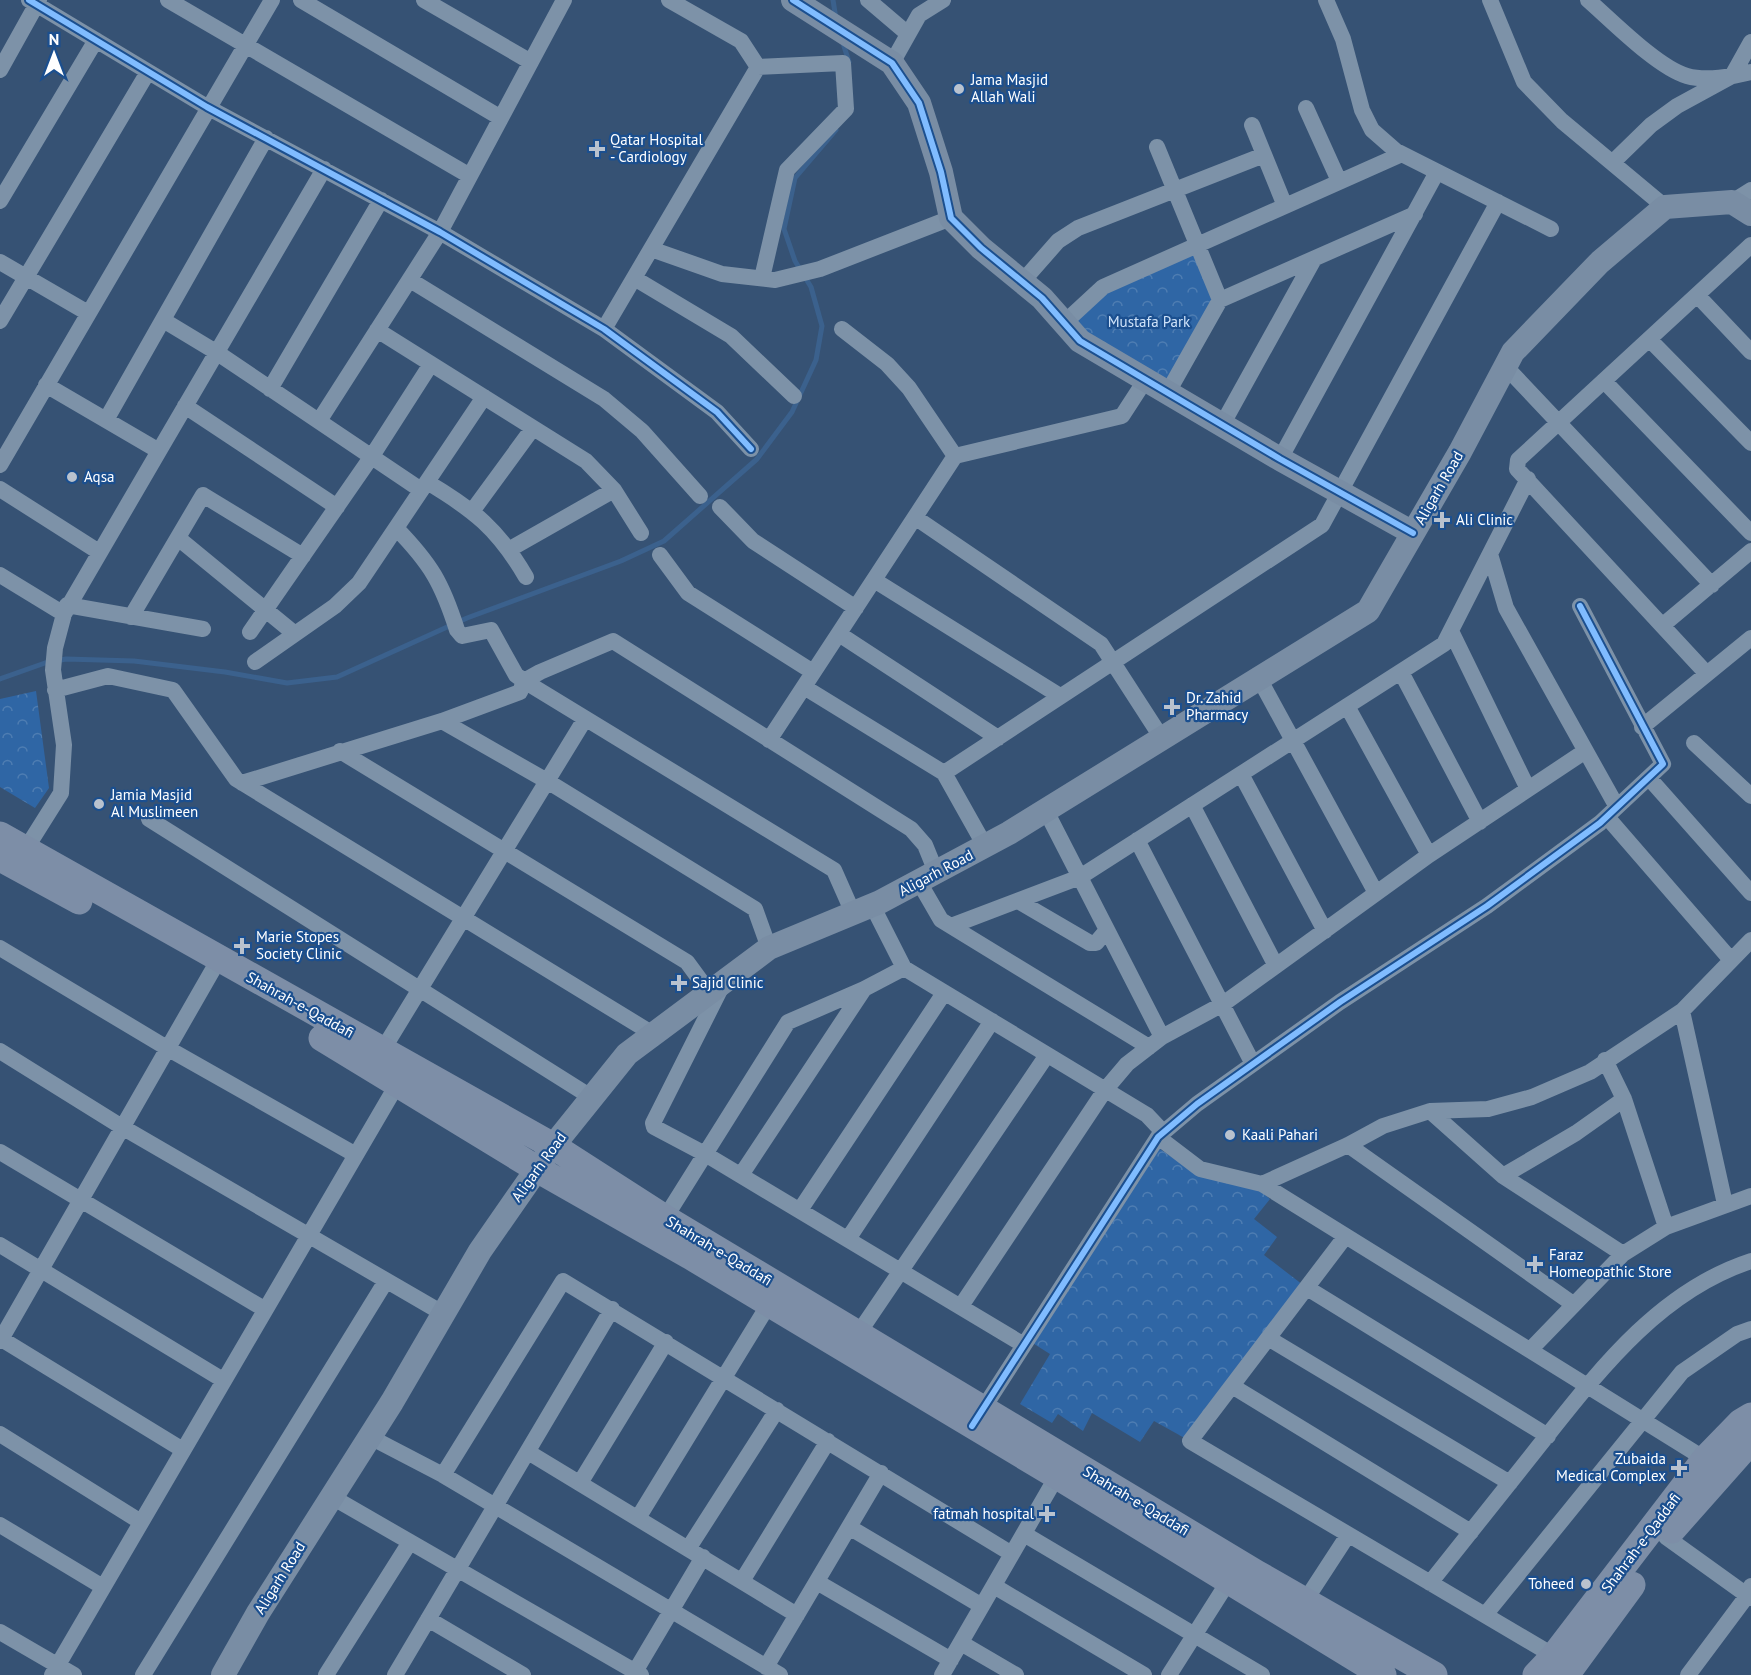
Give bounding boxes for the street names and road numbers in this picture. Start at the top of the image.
street label: Aligarh Road [1410,448,1467,528]
street label: Aligarh Road [895,845,976,900]
street label: Shahrah-e-Qaddafi [243,967,357,1042]
street label: Aligarh Road [507,1128,570,1205]
street label: Shahrah-e-Qaddafi [663,1211,776,1290]
street label: Shahrah-e-Qaddafi [1080,1461,1193,1540]
street label: Shahrah-e-Qaddafi [1597,1489,1684,1596]
street label: Aligarh Road [250,1538,309,1617]

